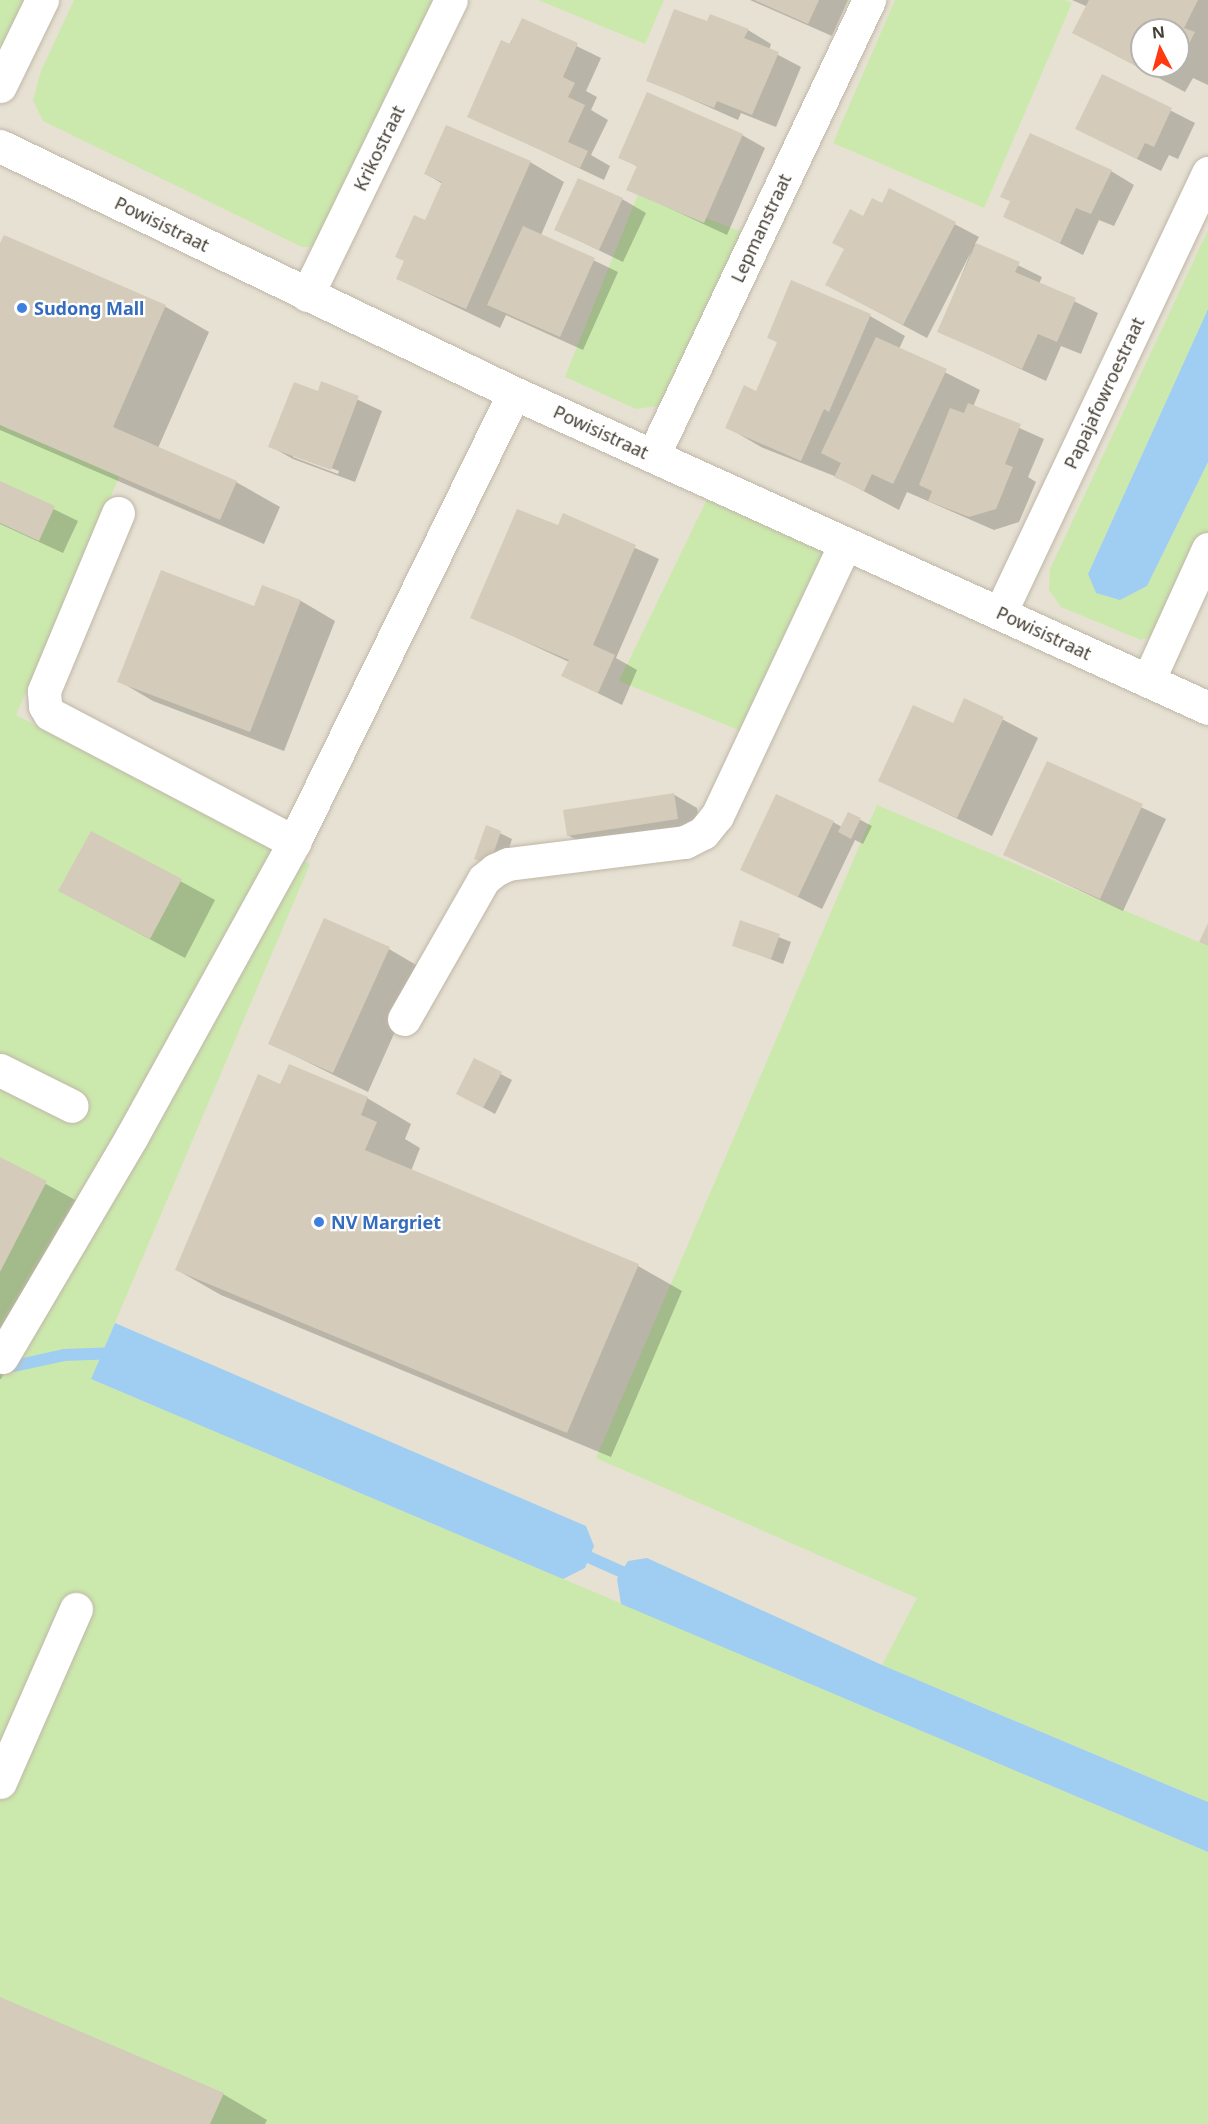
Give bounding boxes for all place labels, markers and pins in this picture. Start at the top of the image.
place label: Sudong Mall [34,297,144,319]
marker: Sudong Mall [15,301,29,315]
place label: NV Margriet [331,1211,441,1233]
marker: NV Margriet [312,1215,326,1229]

